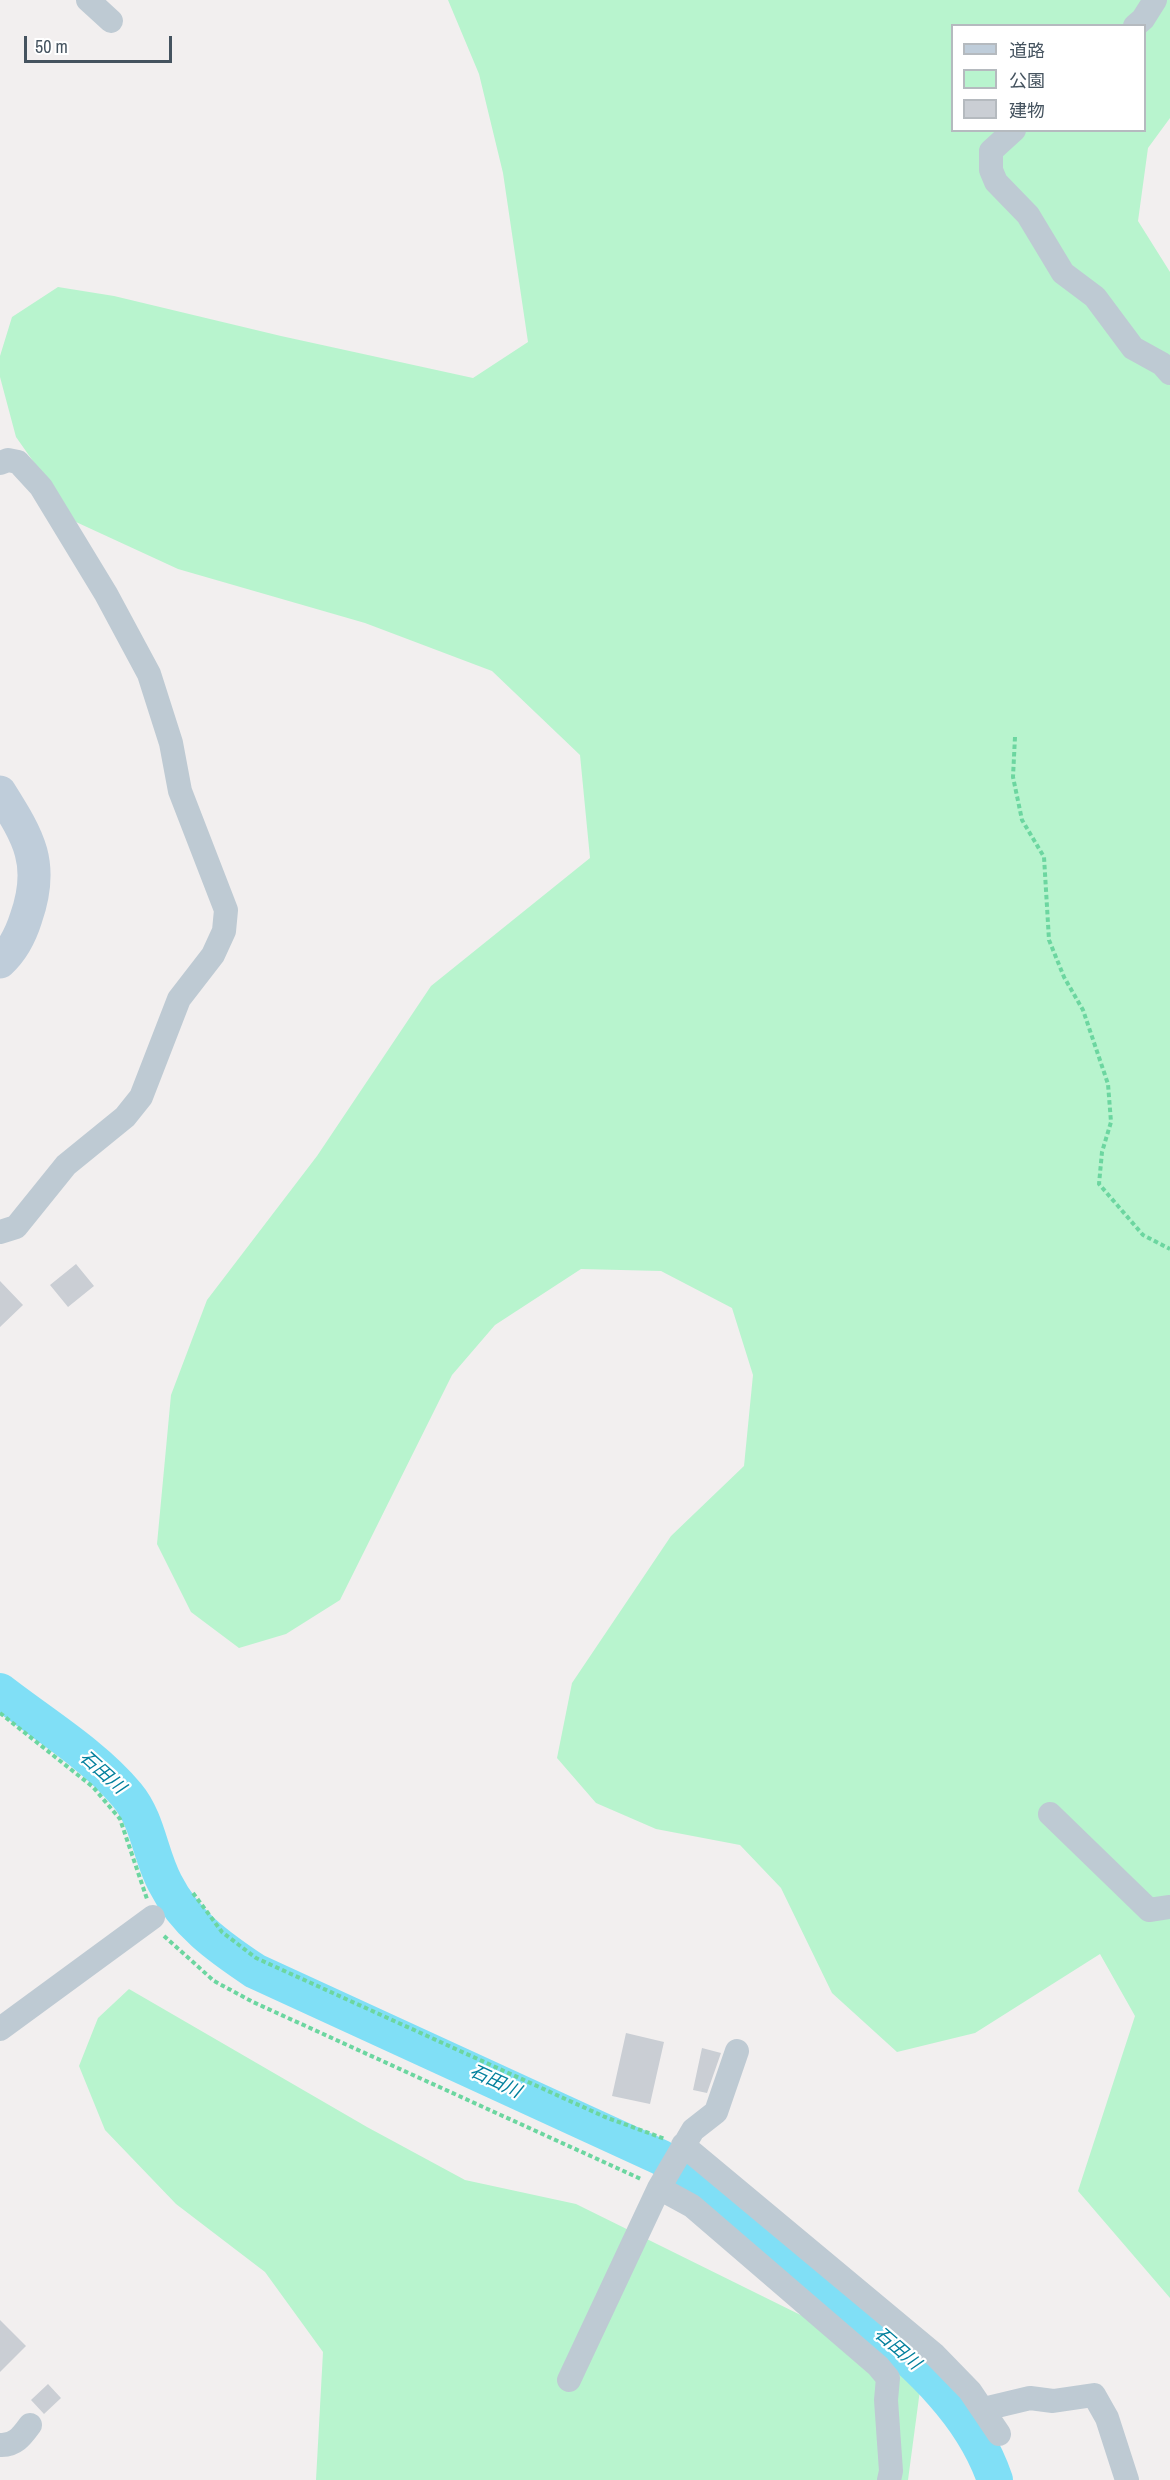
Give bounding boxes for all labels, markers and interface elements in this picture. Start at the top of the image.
scale bar [27,24,176,62]
legend [951,24,1146,132]
text: 50 m [35,34,68,59]
text: 道路 [1009,38,1045,63]
text: 公園 [1009,68,1045,93]
text: 建物 [1009,98,1045,123]
water label: 石田川 [75,1747,129,1799]
water label: 石田川 [466,2061,524,2103]
water label: 石田川 [870,2323,924,2375]

